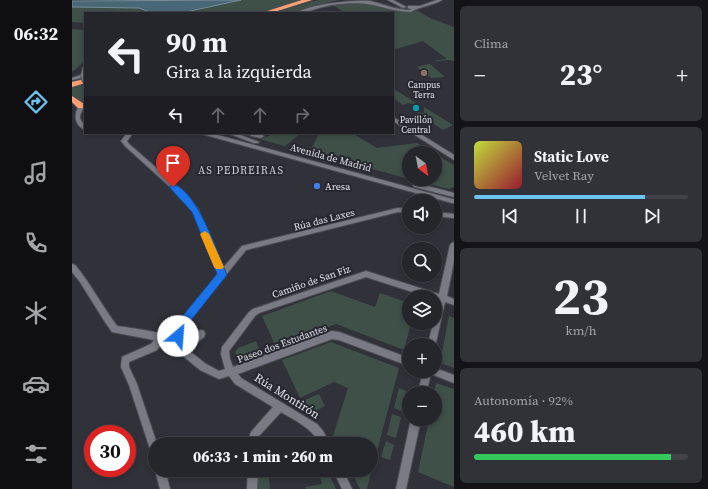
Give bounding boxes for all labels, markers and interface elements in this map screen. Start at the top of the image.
text: 06:32 [14,21,58,46]
text: 90 m [166,23,228,61]
icon: left [100,28,152,80]
text: Clima [474,35,508,52]
text: 23° [560,54,602,95]
text: Gira a la izquierda [166,59,312,84]
text: − [474,60,486,90]
text: + [676,60,688,90]
marker: Campus Terra [419,68,429,78]
place label: Campus Terra [408,79,440,101]
icon: directions [22,88,50,116]
marker: Pavillón Central [411,103,421,113]
icon: left [165,104,187,126]
icon: ahead [207,104,229,126]
icon: ahead [249,104,271,126]
icon: right [291,104,313,126]
place label: Pavillón Central [400,114,433,136]
street label: Avenida de Madrid [289,140,373,175]
pin [156,146,190,187]
north arrow [402,146,442,186]
map controls [402,146,442,426]
text: Static Love [534,146,609,167]
icon: arrive [162,152,184,174]
icon: music [22,159,50,187]
district label: AS PEDREIRAS [198,163,284,178]
text: Velvet Ray [534,167,594,184]
place label: Aresa [325,180,351,193]
marker: Aresa [312,181,322,191]
button: sound [402,194,442,234]
icon: previous [499,205,521,227]
icon: pause [570,205,592,227]
icon: next [641,205,663,227]
street label: Rúa das Laxes [292,206,356,233]
icon: phone [22,229,50,257]
button: search [402,242,442,282]
text: 23 [553,260,609,331]
street label: Camiño de San Fiz [270,262,353,301]
button: layers [402,290,442,330]
icon: climate [22,299,50,327]
position arrow [157,315,199,357]
street label: Paseo dos Estudantes [235,321,329,366]
text: km/h [566,322,596,339]
button: + [402,338,442,378]
icon: car [22,370,50,398]
street label: Rúa Montirón [251,370,323,422]
button: − [402,386,442,426]
text: Autonomía · 92% [474,392,573,409]
text: 460 km [474,411,575,452]
speed limit sign: 30 [84,425,136,477]
icon: filters [22,440,50,468]
text: 06:33 · 1 min · 260 m [193,446,333,467]

